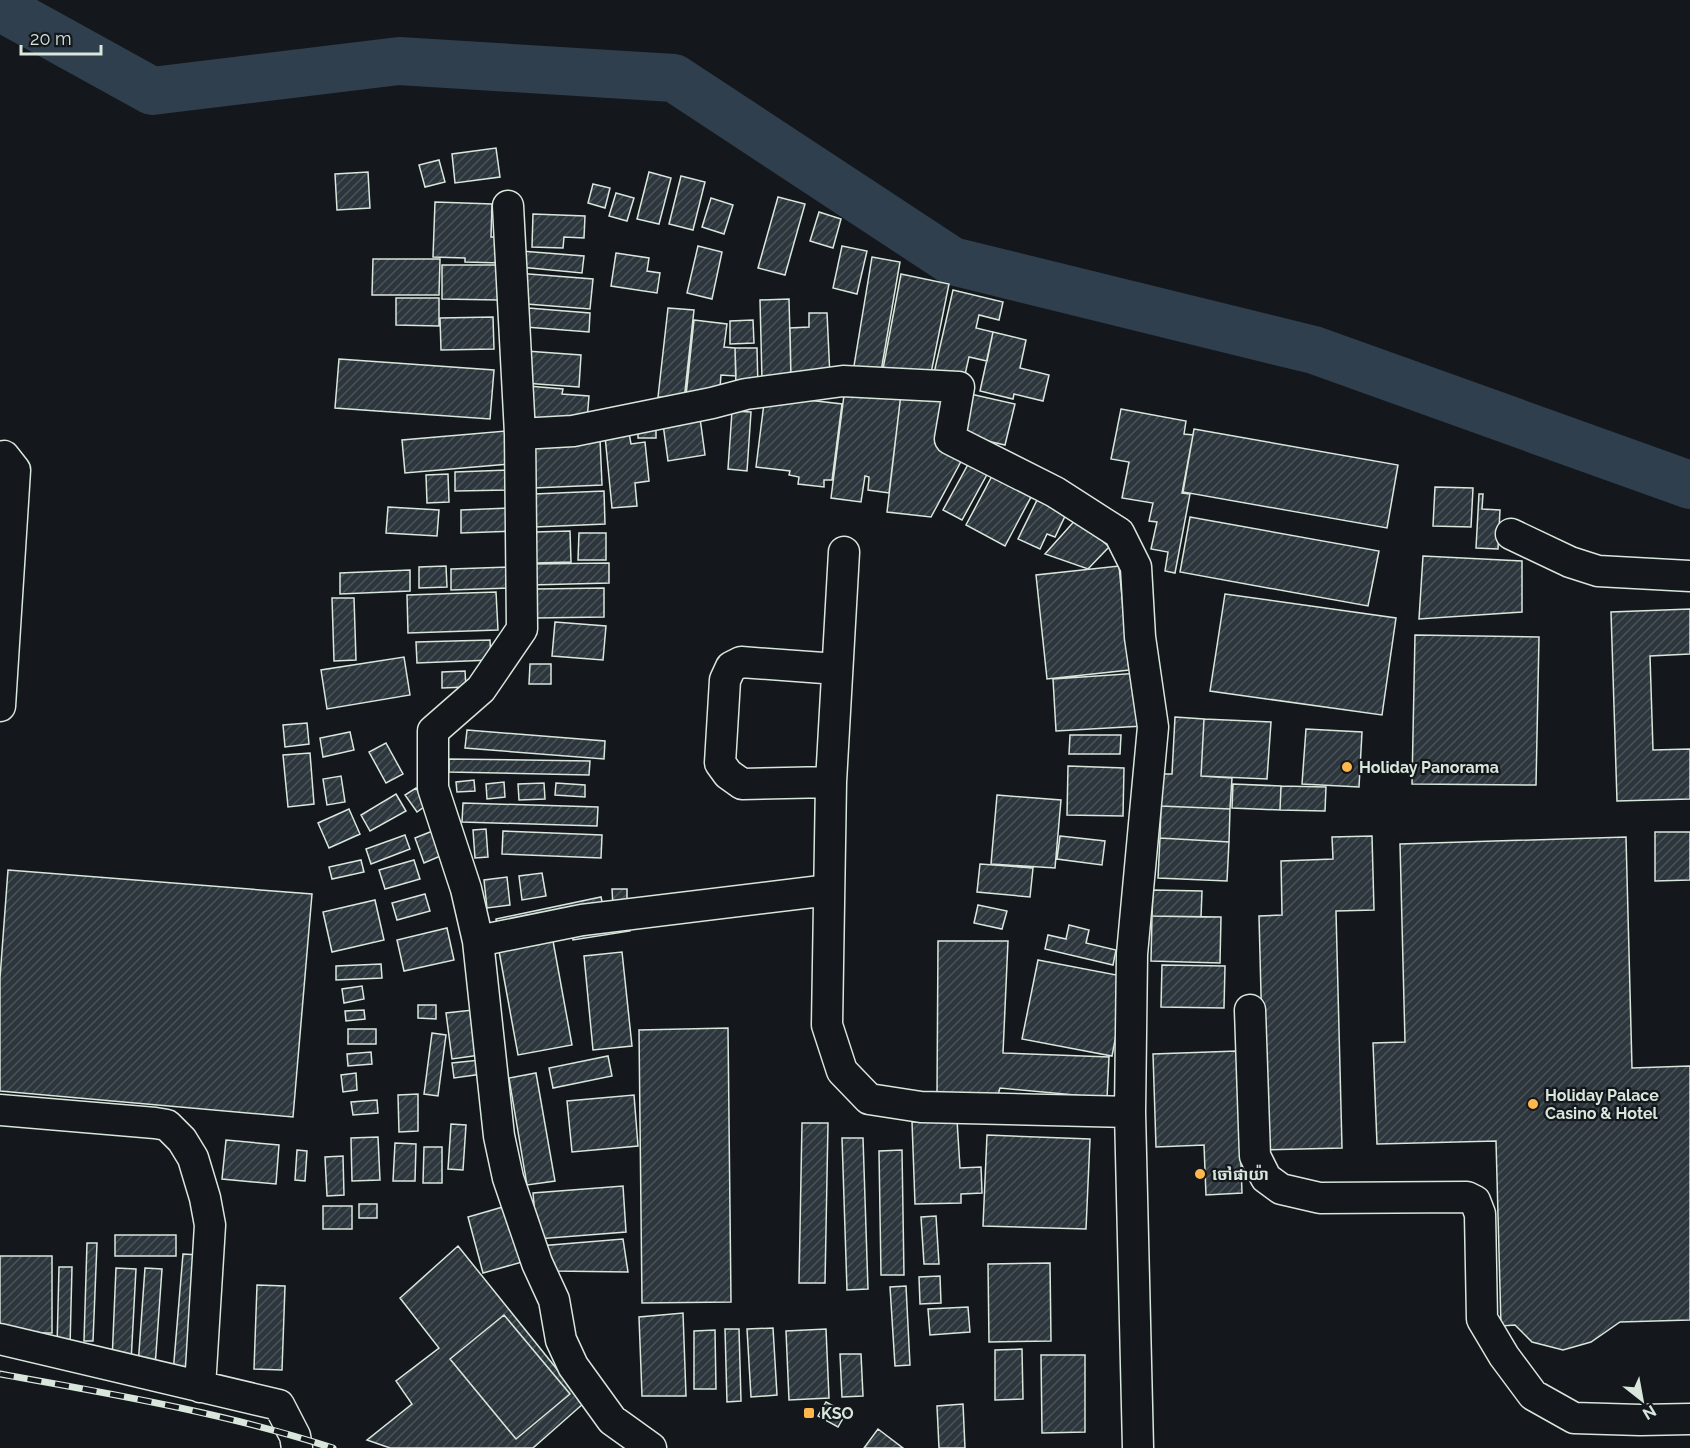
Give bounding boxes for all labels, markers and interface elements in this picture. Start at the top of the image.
scale bar [21,18,100,56]
text: 20 m [30,28,72,49]
place label: Holiday Panorama [1359,758,1499,777]
marker: Holiday Panorama [1340,760,1354,774]
place label: Holiday Palace Casino & Hotel [1545,1086,1659,1123]
marker: Holiday Palace Casino & Hotel [1526,1097,1540,1111]
place label: ចៅផាយ៉ា [1212,1164,1269,1184]
marker: ចៅផាយ៉ា [1193,1167,1207,1181]
north arrow [1612,1370,1672,1430]
text: N [1639,1401,1660,1424]
place label: KSO [821,1404,854,1423]
marker: KSO [802,1406,816,1420]

